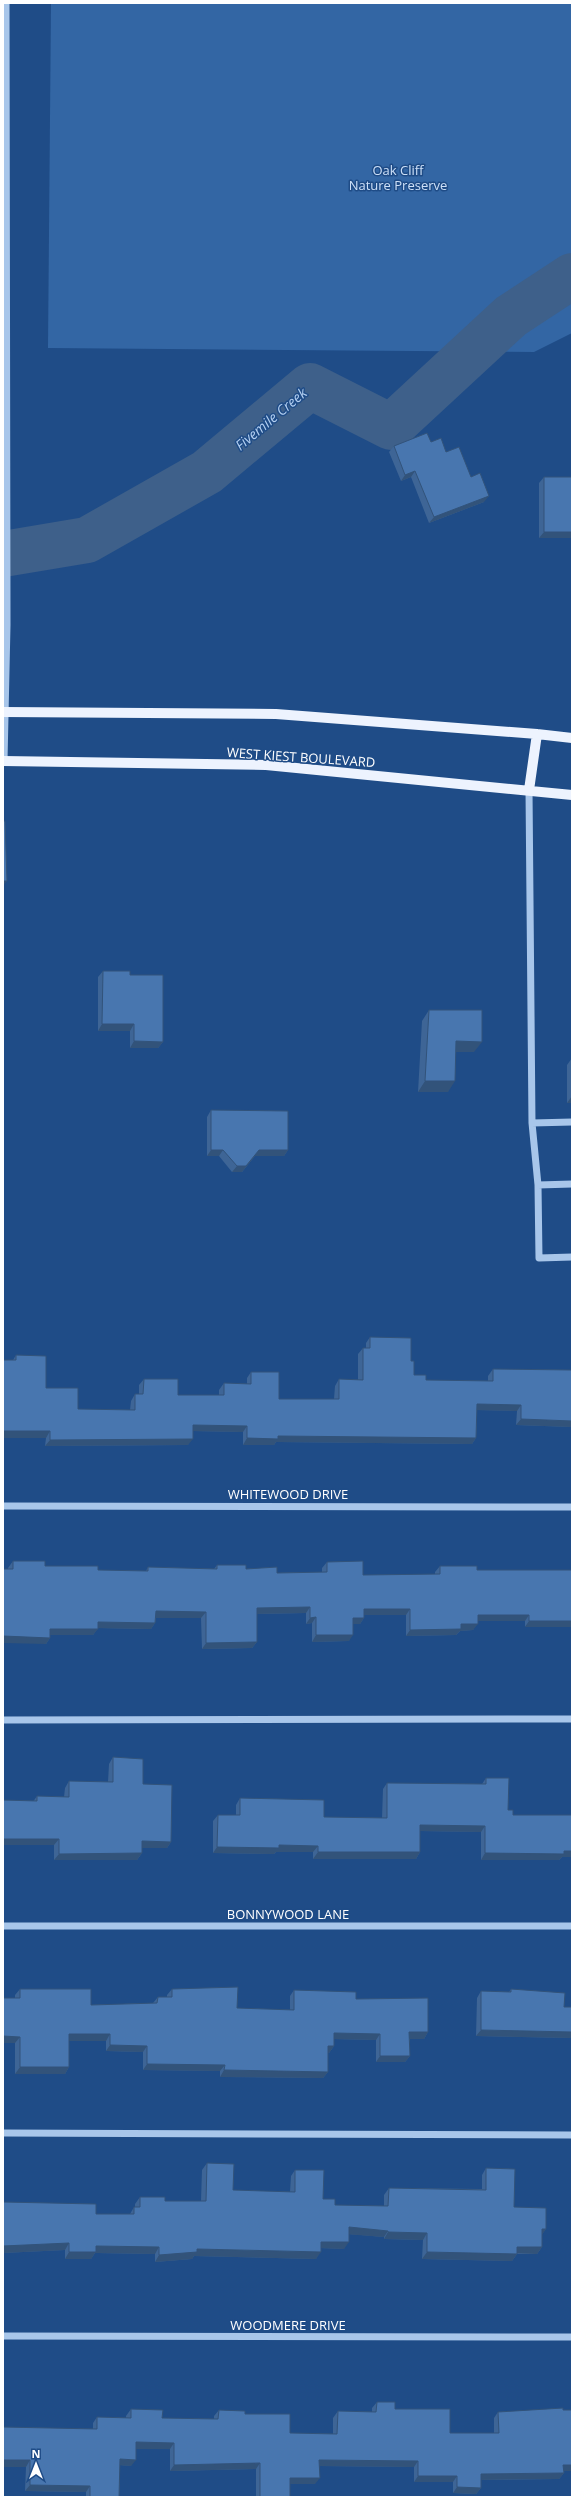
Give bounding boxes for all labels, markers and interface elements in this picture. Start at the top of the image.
park label: Oak Cliff Nature Preserve [349,161,447,194]
water label: Fivemile Creek [231,382,311,454]
street label: WEST KIEST BOULEVARD [226,743,376,771]
street label: WHITEWOOD DRIVE [228,1485,348,1503]
street label: BONNYWOOD LANE [227,1905,349,1923]
street label: WOODMERE DRIVE [230,2316,346,2334]
north arrow [16,2444,56,2484]
text: N [32,2446,40,2461]

